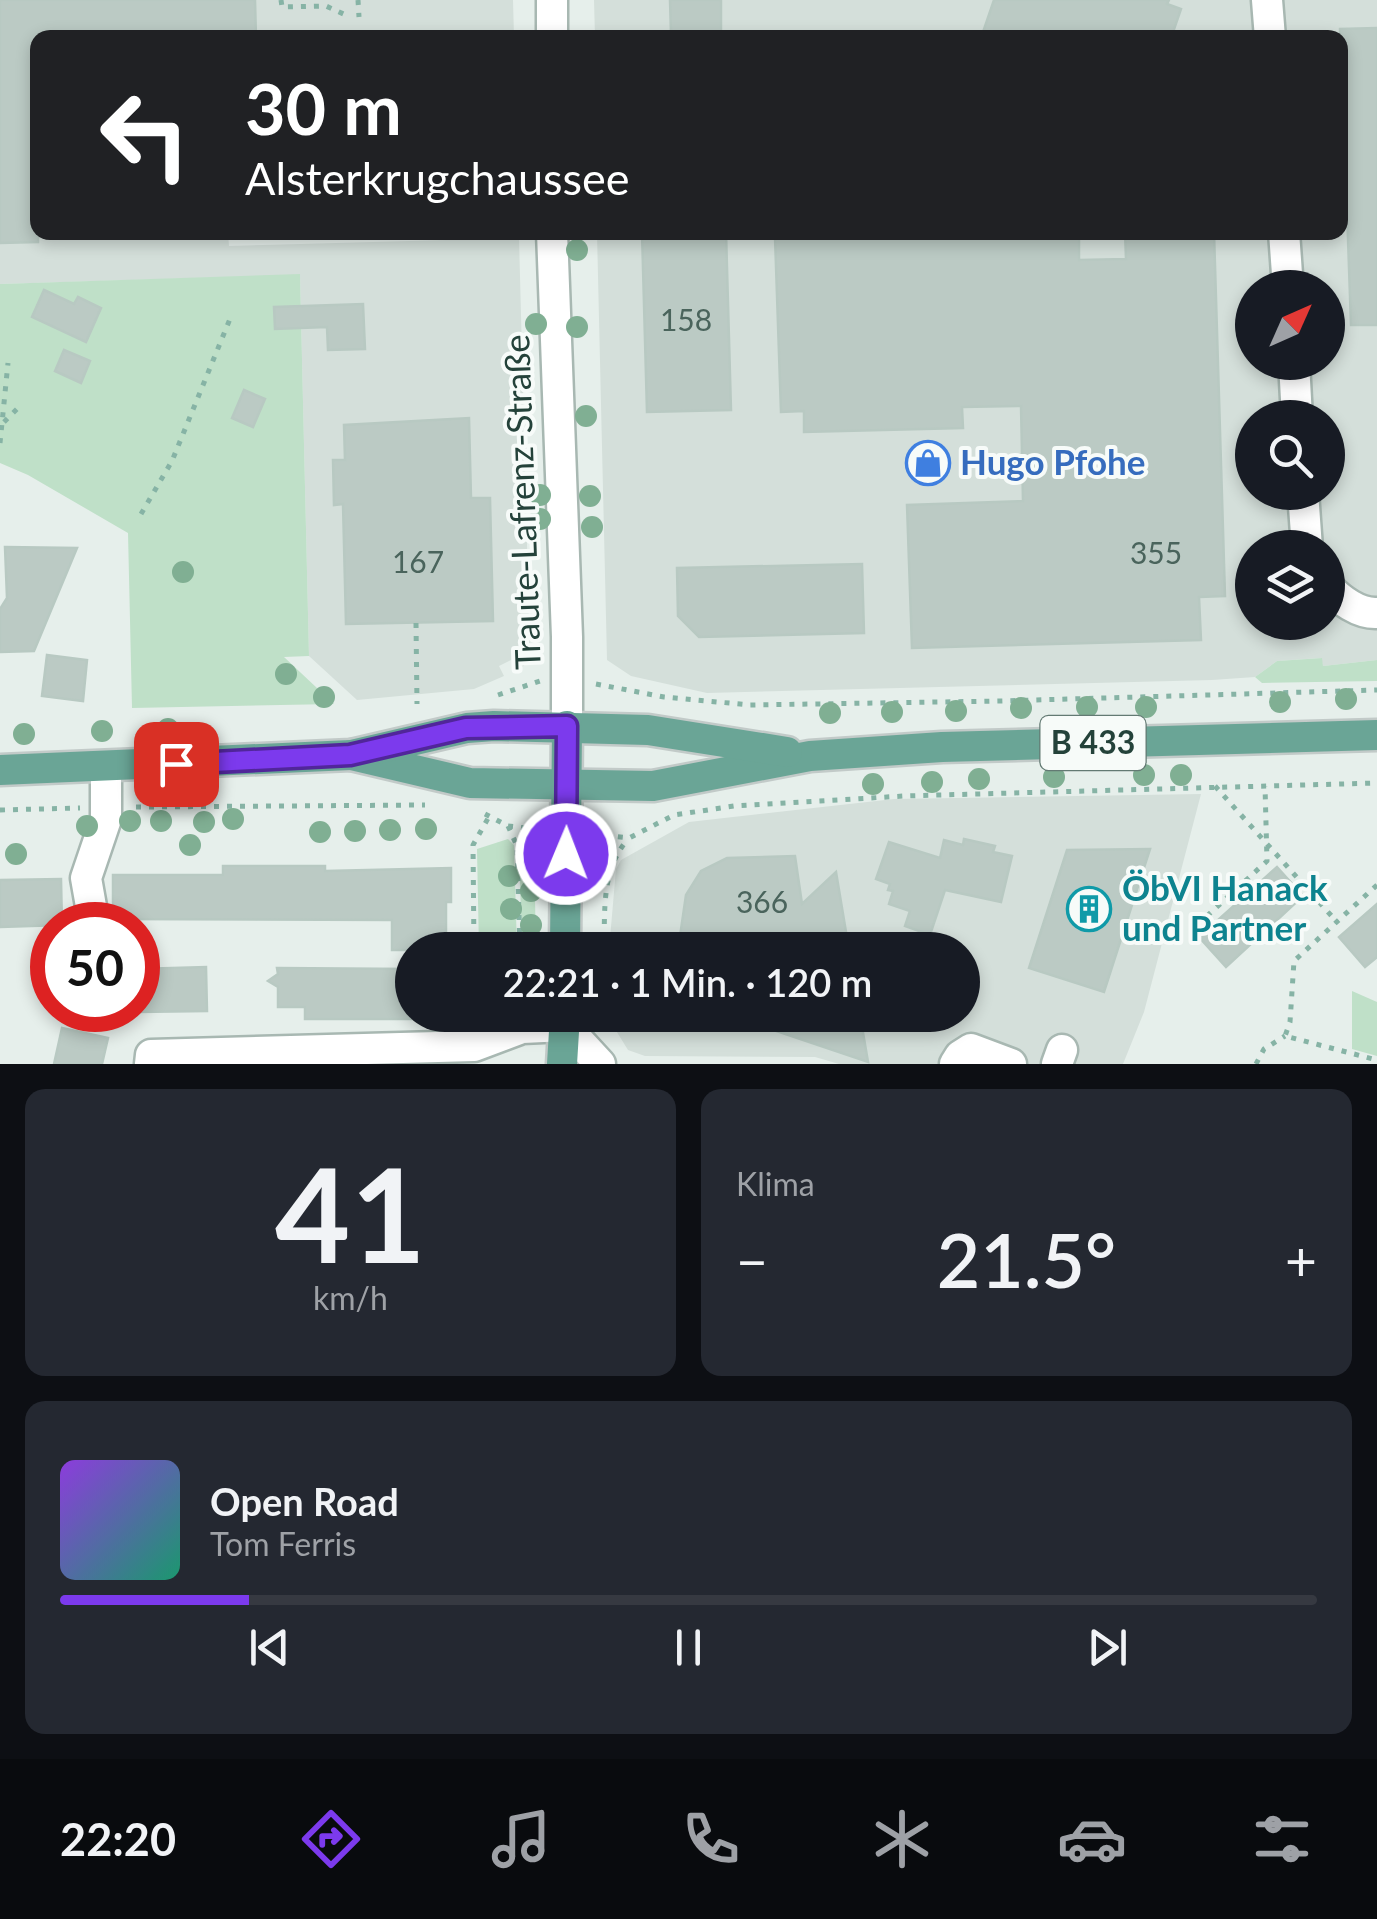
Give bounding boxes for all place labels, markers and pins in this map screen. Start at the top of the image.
shop icon: Hugo Pfohe [905,440,951,486]
place label: Hugo Pfohe [960,440,1145,482]
pin [134,722,219,807]
place label: ÖbVI Hanack und Partner [1122,866,1328,948]
building icon: ÖbVI Hanack und Partner [1066,886,1112,932]

